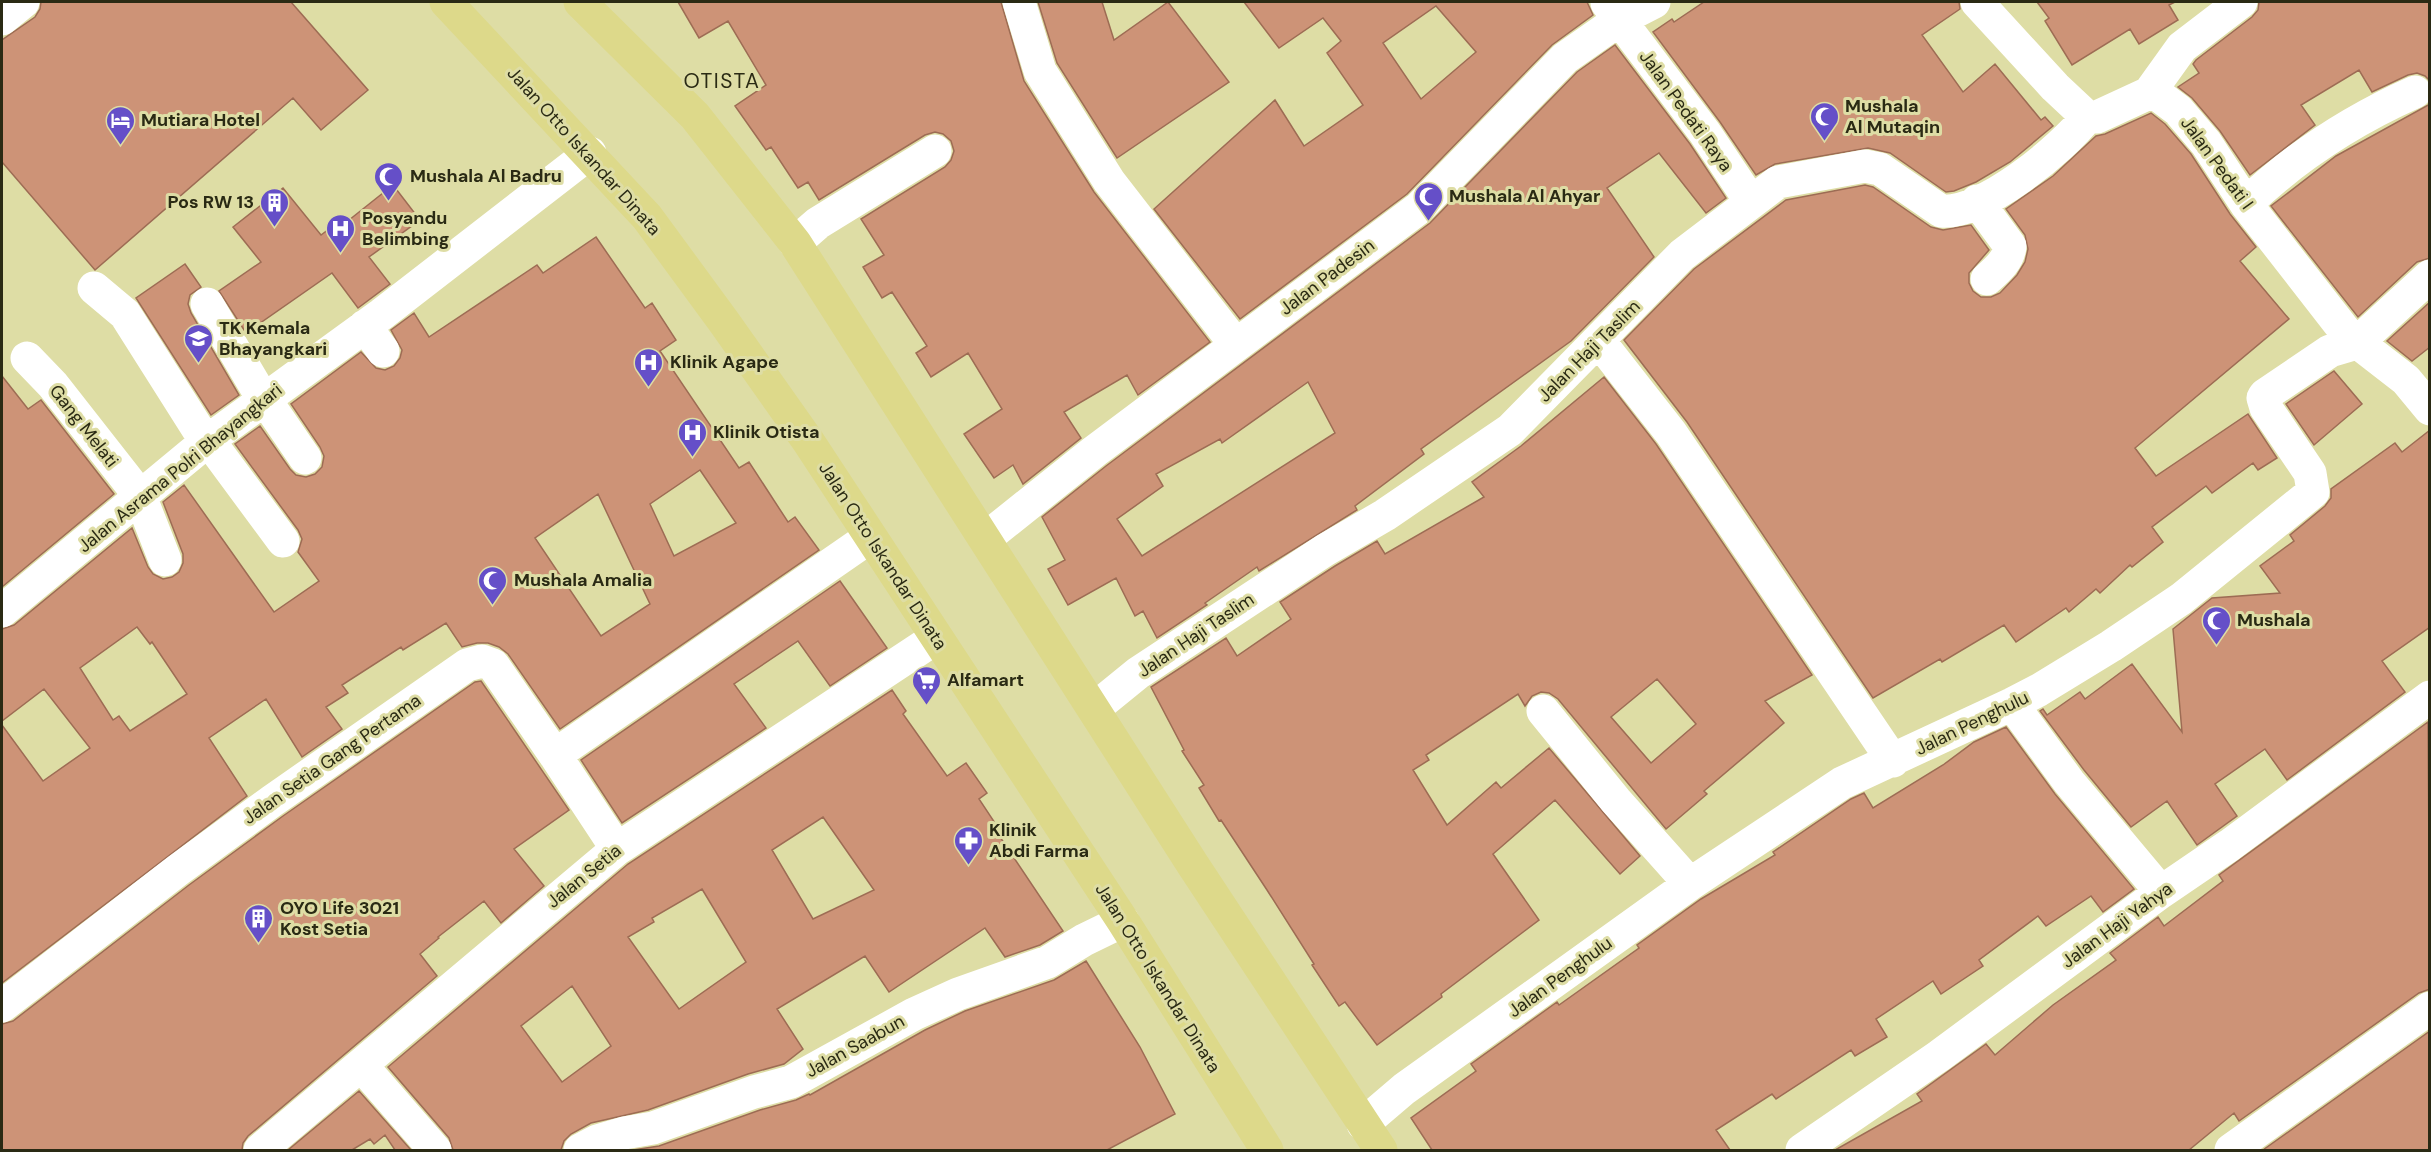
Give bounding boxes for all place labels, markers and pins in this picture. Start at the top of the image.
place label: Mushala Al Mutaqin [1845,94,1940,139]
mosque icon: Mushala Al Mutaqin [1808,100,1840,142]
hotel icon: Mutiara Hotel [104,104,136,146]
place label: Mutiara Hotel [141,108,260,132]
mosque icon: Mushala Al Badru [373,160,405,202]
place label: Mushala Al Badru [410,164,562,188]
mosque icon: Mushala Al Ahyar [1412,180,1444,222]
place label: Mushala Al Ahyar [1449,184,1600,208]
building icon: Pos RW 13 [259,186,291,228]
place label: Pos RW 13 [167,190,254,214]
place label: Posyandu Belimbing [362,206,450,251]
hospital icon: Posyandu Belimbing [325,212,357,254]
place label: TK Kemala Bhayangkari [219,316,327,361]
school or university icon: TK Kemala Bhayangkari [182,322,214,364]
hospital icon: Klinik Agape [633,346,665,388]
place label: Klinik Agape [670,350,779,374]
hospital icon: Klinik Otista [676,416,708,458]
place label: Klinik Otista [713,420,820,444]
mosque icon: Mushala Amalia [477,564,509,606]
place label: Mushala Amalia [514,568,652,592]
mosque icon: Mushala [2200,604,2232,646]
place label: Mushala [2237,608,2311,632]
supermarket icon: Alfamart [910,664,942,706]
place label: Alfamart [947,668,1024,692]
place label: Klinik Abdi Farma [989,818,1089,863]
pharmacy icon: Klinik Abdi Farma [952,824,984,866]
place label: OYO Life 3021 Kost Setia [280,896,399,941]
building icon: OYO Life 3021 Kost Setia [243,902,275,944]

